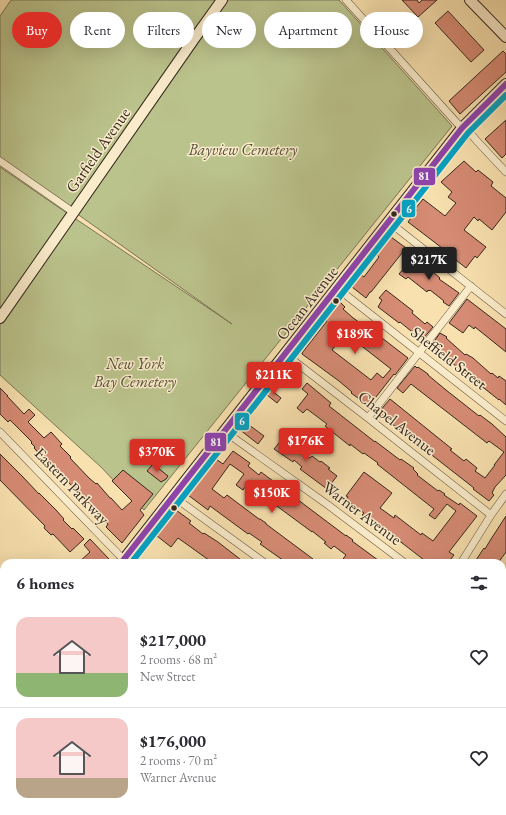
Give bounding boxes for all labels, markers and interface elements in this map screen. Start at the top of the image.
chip: Buy [12,12,62,48]
chip: Rent [70,12,125,48]
chip: Filters [133,12,194,48]
chip: New [202,12,256,48]
chip: Apartment [264,12,352,48]
chip: House [360,12,423,48]
street label: Garfield Avenue [61,103,135,197]
park label: Bayview Cemetery [187,139,298,160]
line badge: 81 [413,167,436,186]
text: 81 [418,169,430,183]
line badge: 6 [401,199,416,218]
text: 6 [406,202,412,216]
unlabelled marker [389,209,399,219]
pin: $217K [401,247,457,281]
text: $217K [411,251,447,268]
street label: Ocean Avenue [271,262,343,344]
unlabelled marker [331,296,341,306]
pin: $189K [327,321,383,355]
street label: Sheffield Street [407,322,491,394]
text: $189K [337,325,373,342]
park label: New York Bay Cemetery [93,353,177,392]
pin: $211K [246,362,302,396]
text: $211K [256,366,292,383]
street label: Chapel Avenue [354,386,440,460]
line badge: 6 [234,412,250,431]
text: 6 [239,414,245,428]
pin: $176K [278,428,334,462]
line badge: 81 [204,432,227,452]
text: $176K [288,432,324,449]
text: 81 [210,435,222,449]
pin: $370K [129,439,185,473]
street label: Eastern Parkway [30,443,115,530]
text: $370K [139,443,175,460]
street label: Warner Avenue [318,476,406,550]
pin: $150K [244,480,300,514]
text: $150K [254,484,290,501]
unlabelled marker [169,503,179,513]
text: 6 homes [16,572,74,594]
icon: filters [468,572,490,594]
text: $217,000 [140,629,206,651]
icon: home [48,633,96,681]
icon: heart [468,646,490,668]
text: 2 rooms · 68 m² [140,651,217,668]
text: New Street [140,668,195,685]
text: $176,000 [140,730,206,752]
icon: home [48,734,96,782]
icon: heart [468,747,490,769]
text: 2 rooms · 70 m² [140,752,217,769]
text: Warner Avenue [140,769,216,786]

